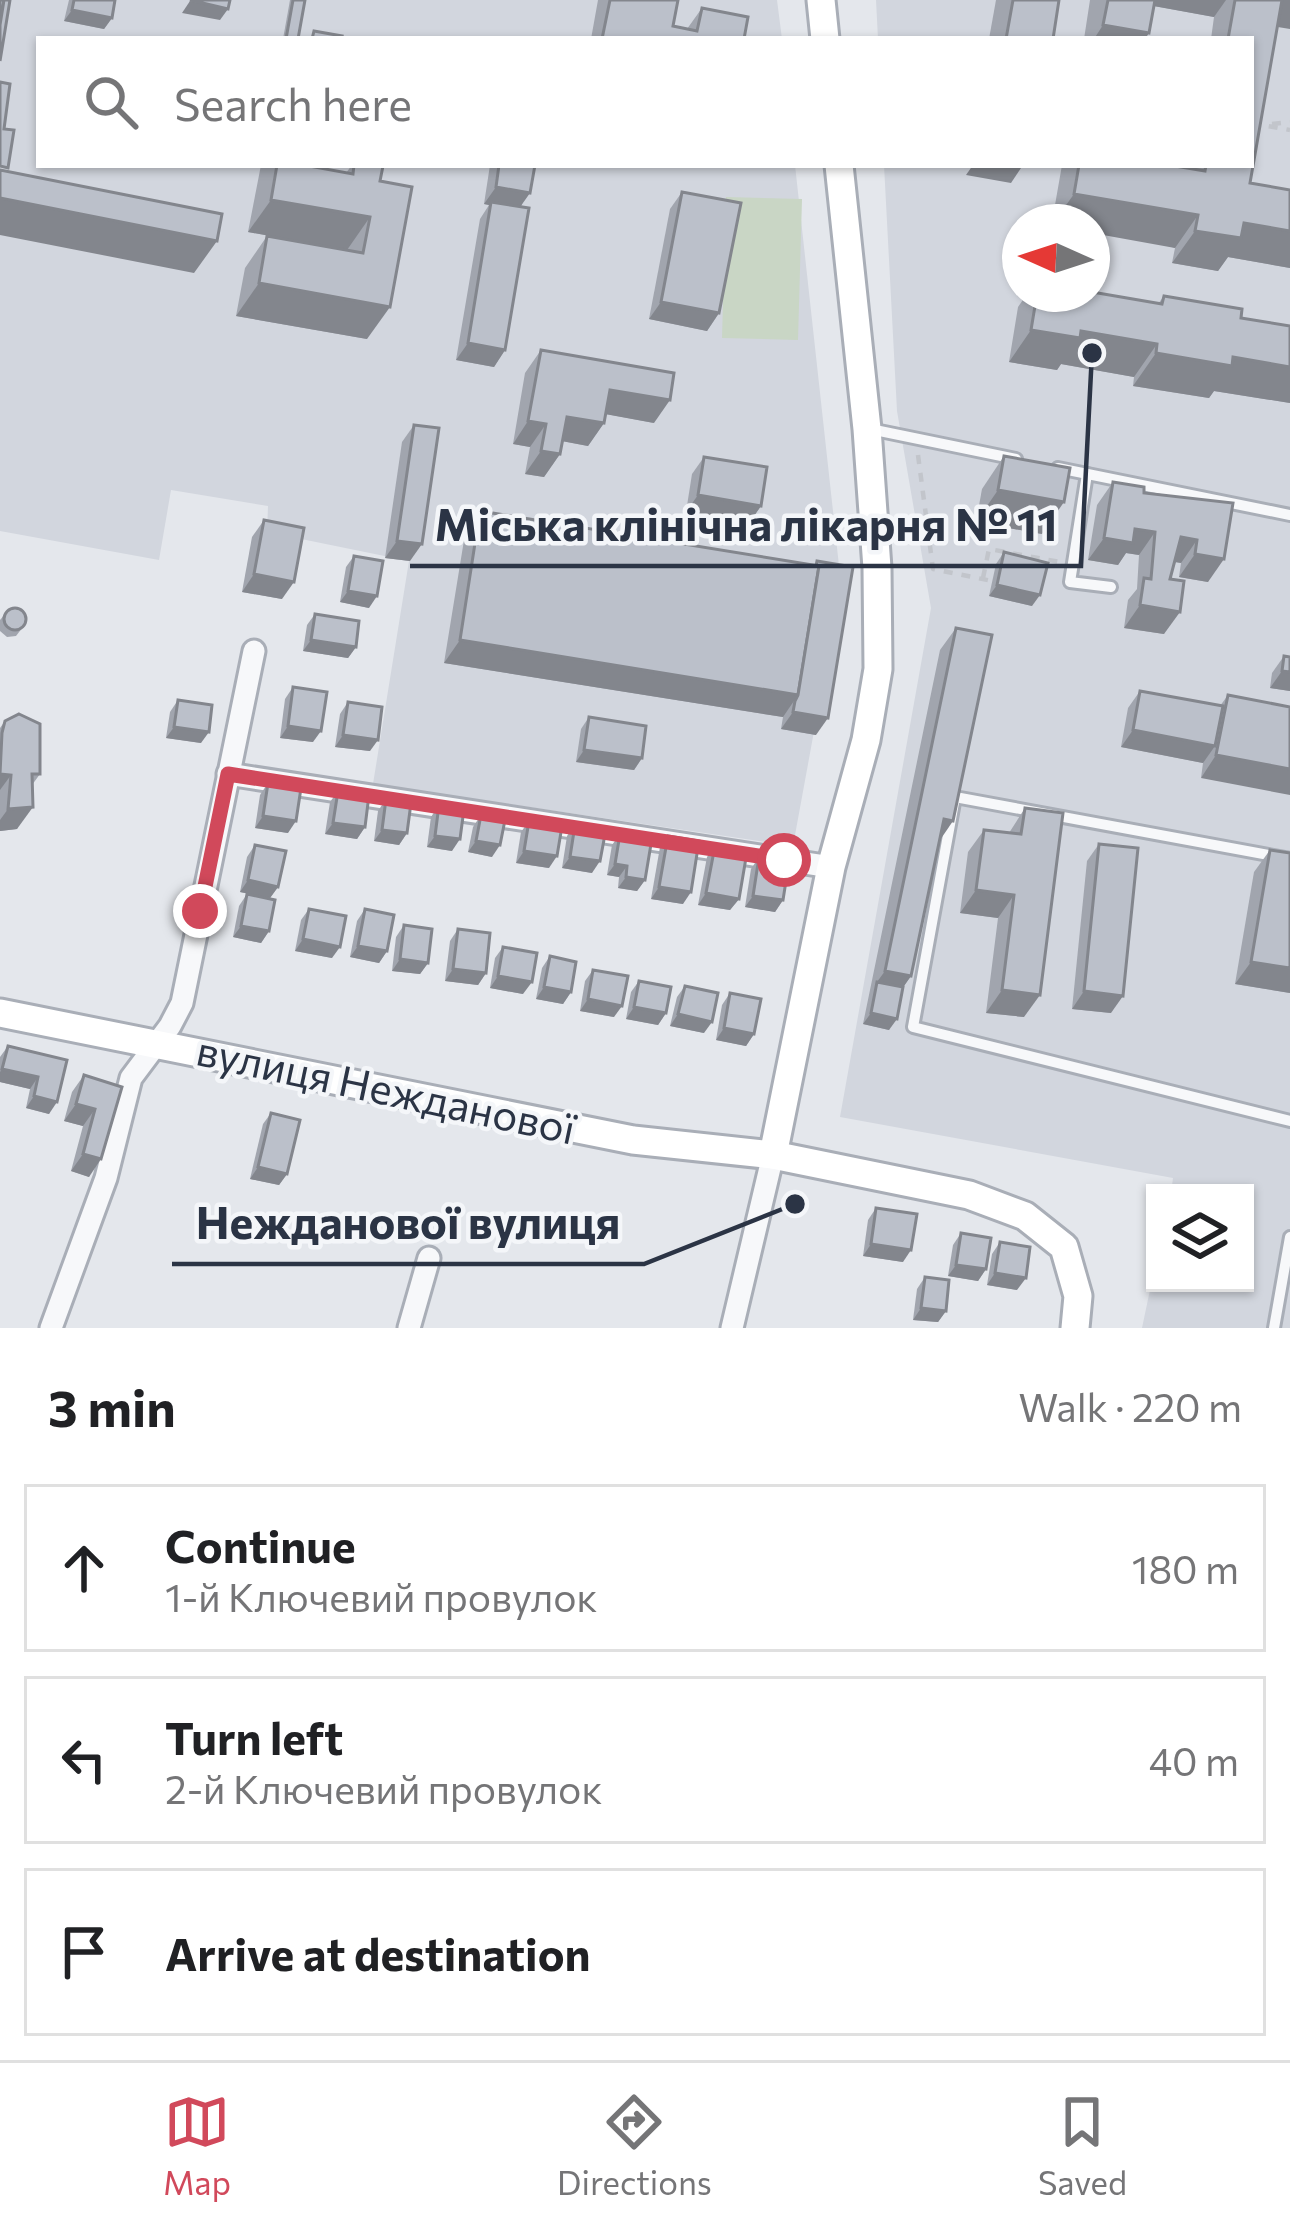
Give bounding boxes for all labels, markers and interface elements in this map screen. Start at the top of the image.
search box [36,36,1254,168]
icon: search [78,69,144,135]
text: Search here [174,75,412,130]
north arrow [1002,204,1110,312]
callout: Міська клінічна лікарня № 11 [410,485,1081,566]
text: Міська клінічна лікарня № 11 [434,495,1058,550]
route start [757,833,811,887]
route end [173,884,227,938]
street label: вулиця Нежданової [192,1022,582,1154]
callout: Нежданової вулиця [172,1183,644,1264]
map controls [1146,1184,1254,1292]
button: layers [1146,1184,1254,1292]
text: Нежданової вулиця [196,1193,620,1248]
text: 3 min [48,1375,176,1438]
text: Walk · 220 m [1019,1382,1242,1430]
text: Continue [165,1517,356,1572]
icon: ahead [51,1535,117,1601]
text: 180 m [1132,1544,1239,1592]
text: 1-й Ключевий провулок [165,1572,597,1620]
text: Turn left [165,1709,343,1764]
icon: left [51,1727,117,1793]
text: 40 m [1149,1736,1239,1784]
text: 2-й Ключевий провулок [165,1764,602,1812]
icon: arrive [51,1919,117,1985]
text: Arrive at destination [165,1925,591,1980]
tab: Map [163,2089,231,2202]
tab: Directions [557,2089,712,2202]
tab: Saved [1038,2089,1127,2202]

